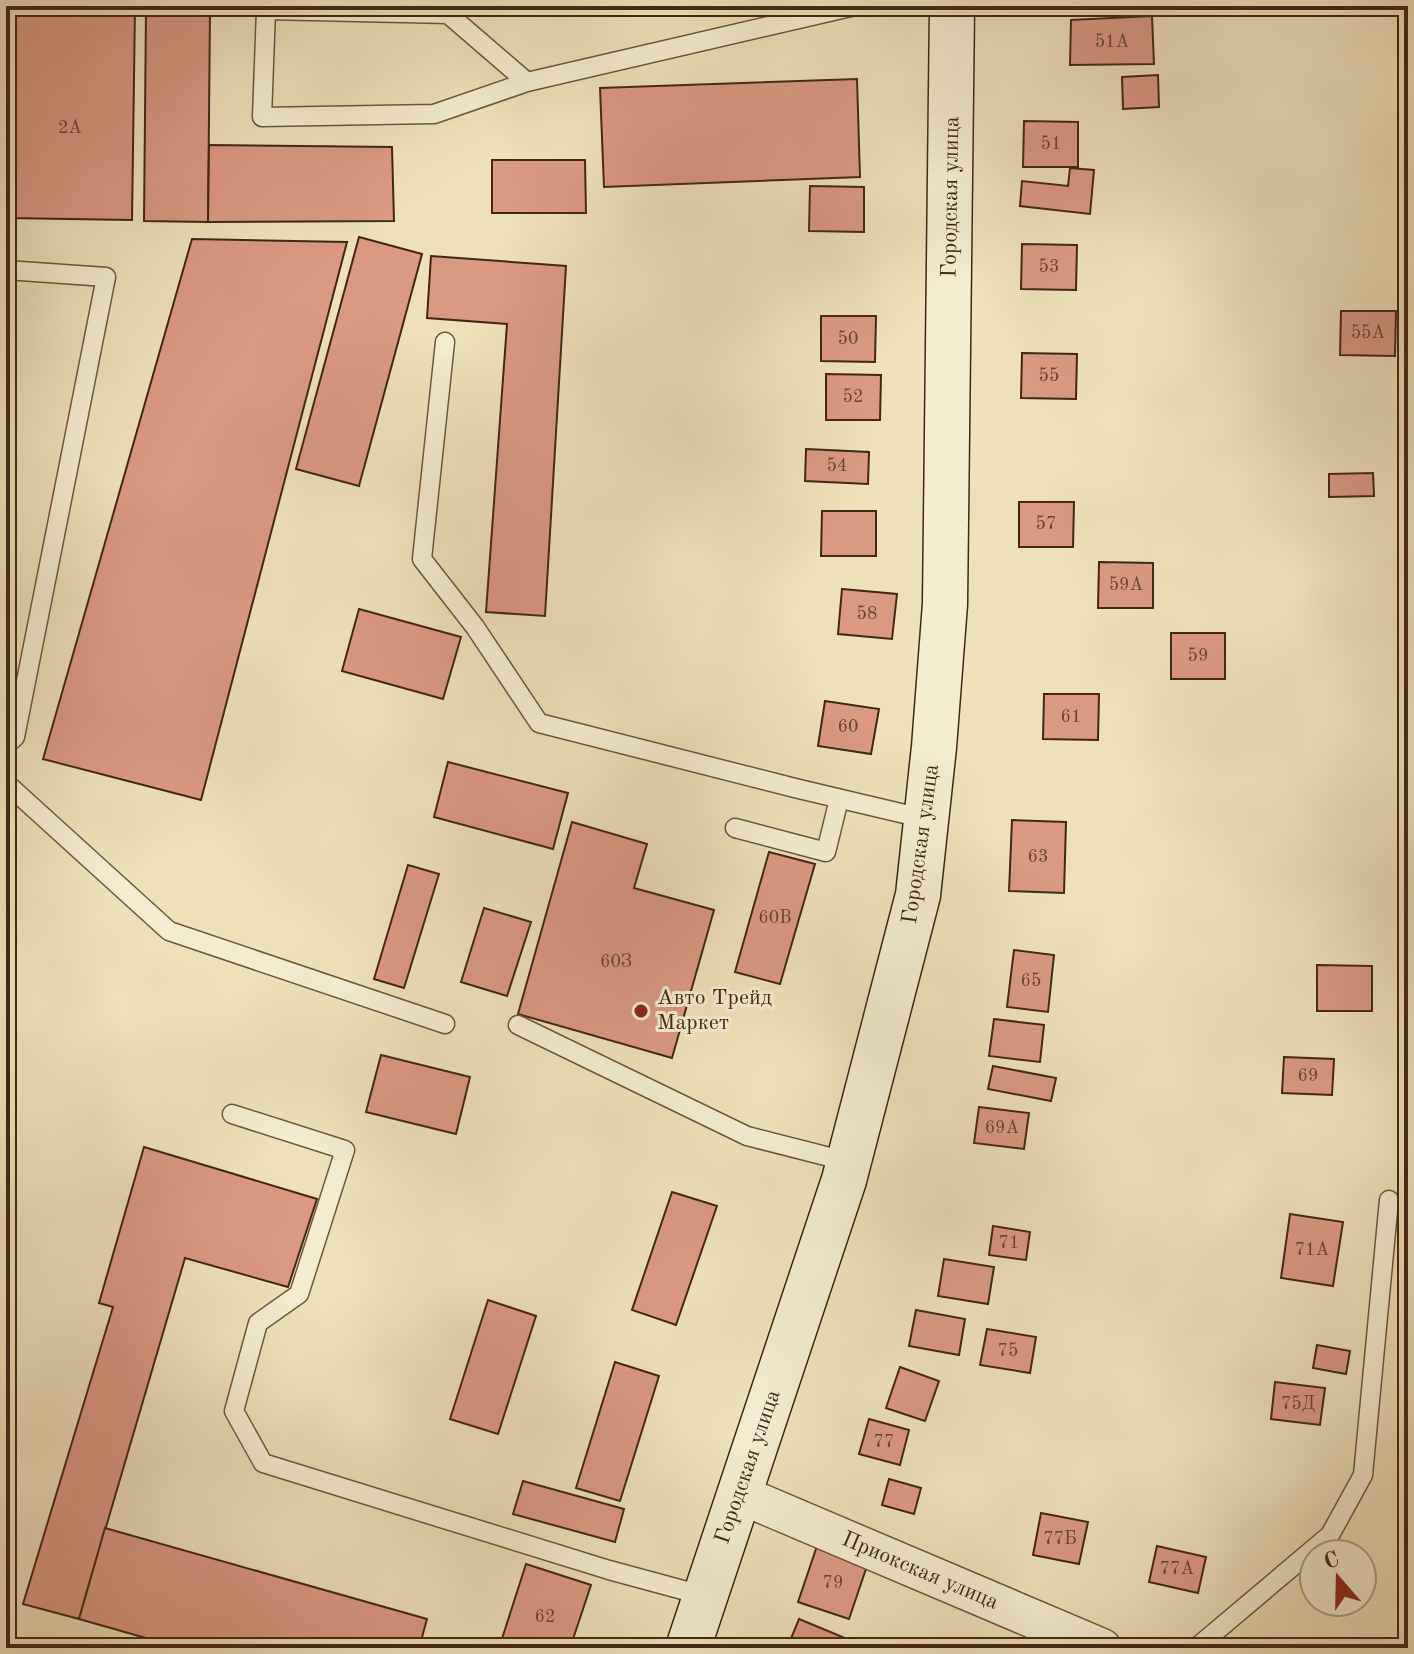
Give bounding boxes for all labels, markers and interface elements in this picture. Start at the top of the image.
house number: 51А [1095,33,1130,51]
street label: Городская улица [939,116,963,278]
house number: 2А [58,119,82,137]
house number: 51 [1041,135,1061,153]
house number: 53 [1039,258,1059,276]
house number: 55А [1351,324,1386,342]
house number: 50 [838,330,858,348]
house number: 55 [1039,367,1059,385]
house number: 52 [843,388,863,406]
house number: 54 [827,457,847,475]
house number: 57 [1036,515,1056,533]
house number: 59А [1109,576,1144,594]
house number: 58 [857,605,877,623]
house number: 59 [1188,647,1208,665]
house number: 61 [1061,708,1081,726]
house number: 60 [838,718,858,736]
street label: Городская улица [899,762,943,925]
house number: 63 [1028,848,1048,866]
house number: 60В [758,909,792,927]
house number: 60З [600,953,632,971]
house number: 65 [1021,972,1041,990]
place label: Авто Трейд Маркет [657,987,772,1034]
marker: Авто Трейд Маркет [632,1002,650,1020]
house number: 69 [1298,1067,1318,1085]
house number: 69А [985,1119,1020,1137]
house number: 71 [999,1234,1019,1252]
house number: 71А [1295,1241,1330,1259]
house number: 75 [998,1342,1018,1360]
street label: Городская улица [711,1387,785,1547]
house number: 75Д [1281,1395,1315,1413]
house number: 77 [874,1433,894,1451]
street label: Приокская улица [838,1528,1002,1614]
house number: 77Б [1043,1530,1077,1548]
north arrow [1298,1538,1378,1618]
text: С [1321,1548,1342,1574]
house number: 77А [1160,1560,1195,1578]
house number: 79 [823,1574,843,1592]
house number: 62 [535,1608,555,1626]

